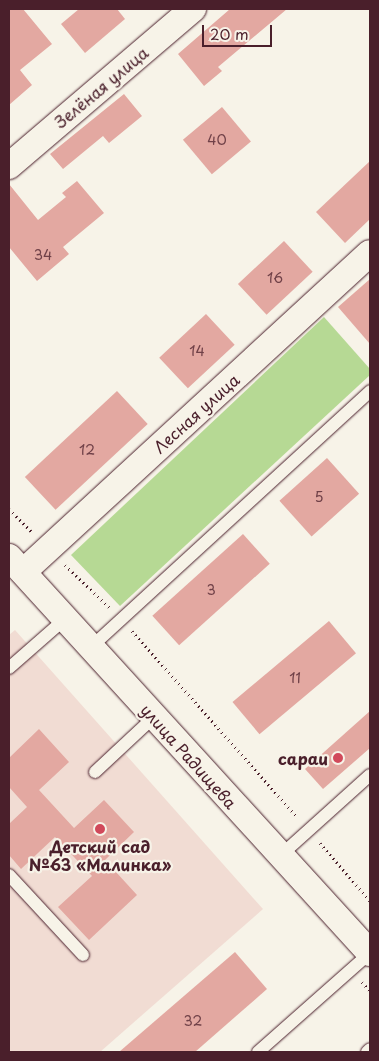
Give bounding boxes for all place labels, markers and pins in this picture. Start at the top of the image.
place label: сараи [278,748,328,768]
marker: сараи [332,752,344,764]
marker: Детский сад №63 «Малинка» [94,823,106,835]
place label: Детский сад №63 «Малинка» [29,836,171,874]

